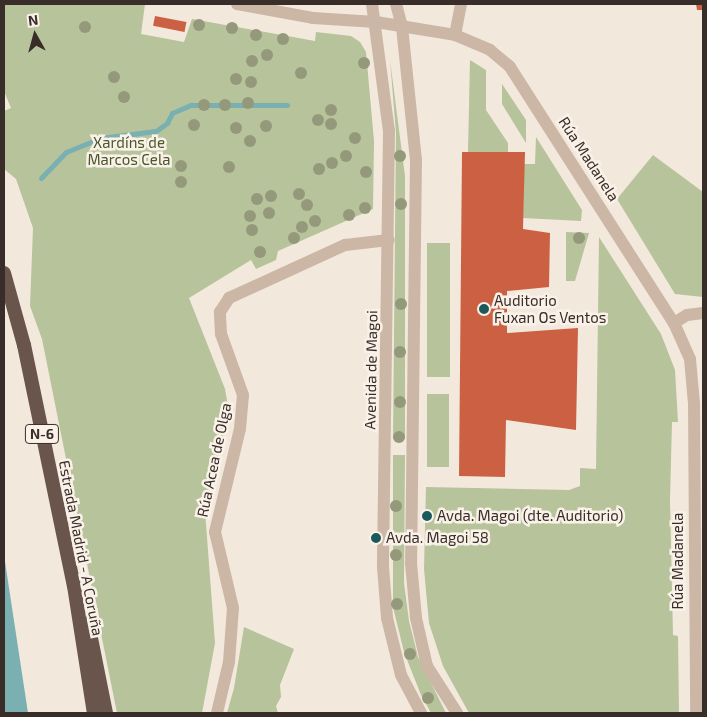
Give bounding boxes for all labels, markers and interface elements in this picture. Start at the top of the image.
north arrow [10,10,60,60]
text: N [27,11,39,29]
street label: Rúa Madanela [555,113,623,205]
park label: Xardíns de Marcos Cela [87,133,171,168]
place label: Auditorio Fuxan Os Ventos [494,291,607,326]
marker: Auditorio Fuxan Os Ventos [478,303,490,315]
street label: Avenida de Magoi [361,310,381,430]
street label: Rúa Acea de Olga [193,401,235,519]
road number: N-6 [24,422,60,446]
street label: Estrada Madrid - A Coruña [55,458,107,638]
place label: Avda. Magoi (dte. Auditorio) [437,507,624,525]
marker: Avda. Magoi (dte. Auditorio) [421,510,433,522]
street label: Rúa Madanela [669,512,687,610]
place label: Avda. Magoi 58 [386,529,489,547]
marker: Avda. Magoi 58 [370,532,382,544]

